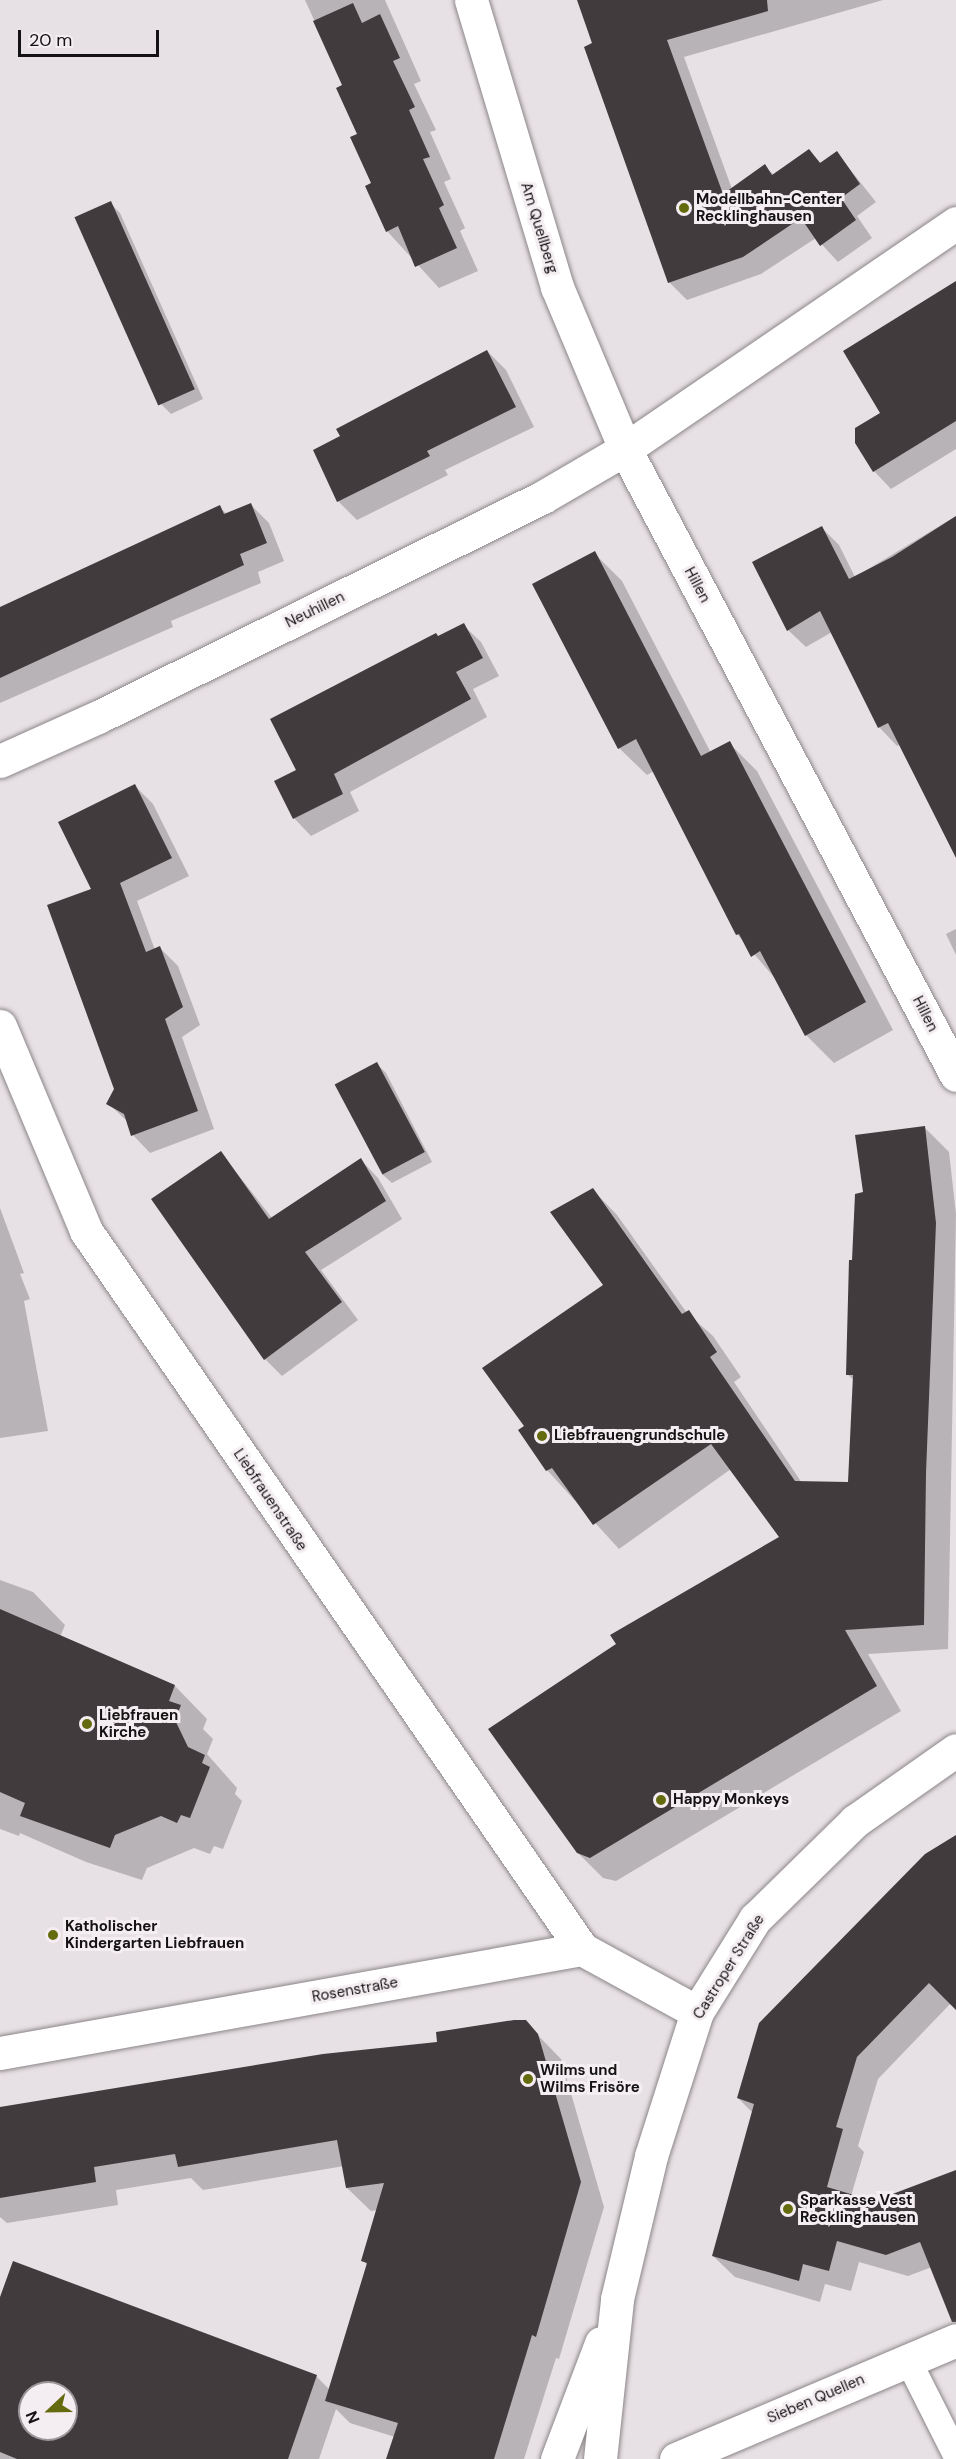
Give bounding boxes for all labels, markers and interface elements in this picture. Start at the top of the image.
scale bar [21,18,162,56]
text: 20 m [29,28,72,52]
street label: Am Quellberg [517,180,561,276]
place label: Modellbahn-Center Recklinghausen [696,190,842,225]
marker: Modellbahn-Center Recklinghausen [677,201,691,215]
street label: Hillen [680,564,714,606]
street label: Neuhillen [283,588,347,632]
street label: Hillen [908,993,942,1035]
place label: Liebfrauengrundschule [554,1427,725,1445]
marker: Liebfrauengrundschule [535,1429,549,1443]
street label: Liebfrauenstraße [229,1446,311,1554]
place label: Liebfrauen Kirche [99,1706,178,1741]
marker: Liebfrauen Kirche [80,1717,94,1731]
place label: Happy Monkeys [673,1791,789,1809]
marker: Happy Monkeys [654,1793,668,1807]
street label: Castroper Straße [690,1911,768,2023]
place label: Katholischer Kindergarten Liebfrauen [65,1917,244,1952]
marker: Katholischer Kindergarten Liebfrauen [46,1928,60,1942]
street label: Rosenstraße [311,1974,399,2006]
place label: Wilms und Wilms Frisöre [540,2061,640,2096]
marker: Wilms und Wilms Frisöre [521,2072,535,2086]
place label: Sparkasse Vest Recklinghausen [800,2191,916,2226]
marker: Sparkasse Vest Recklinghausen [781,2202,795,2216]
street label: Sieben Quellen [765,2370,867,2428]
north arrow [18,2381,78,2441]
text: N [21,2408,45,2427]

